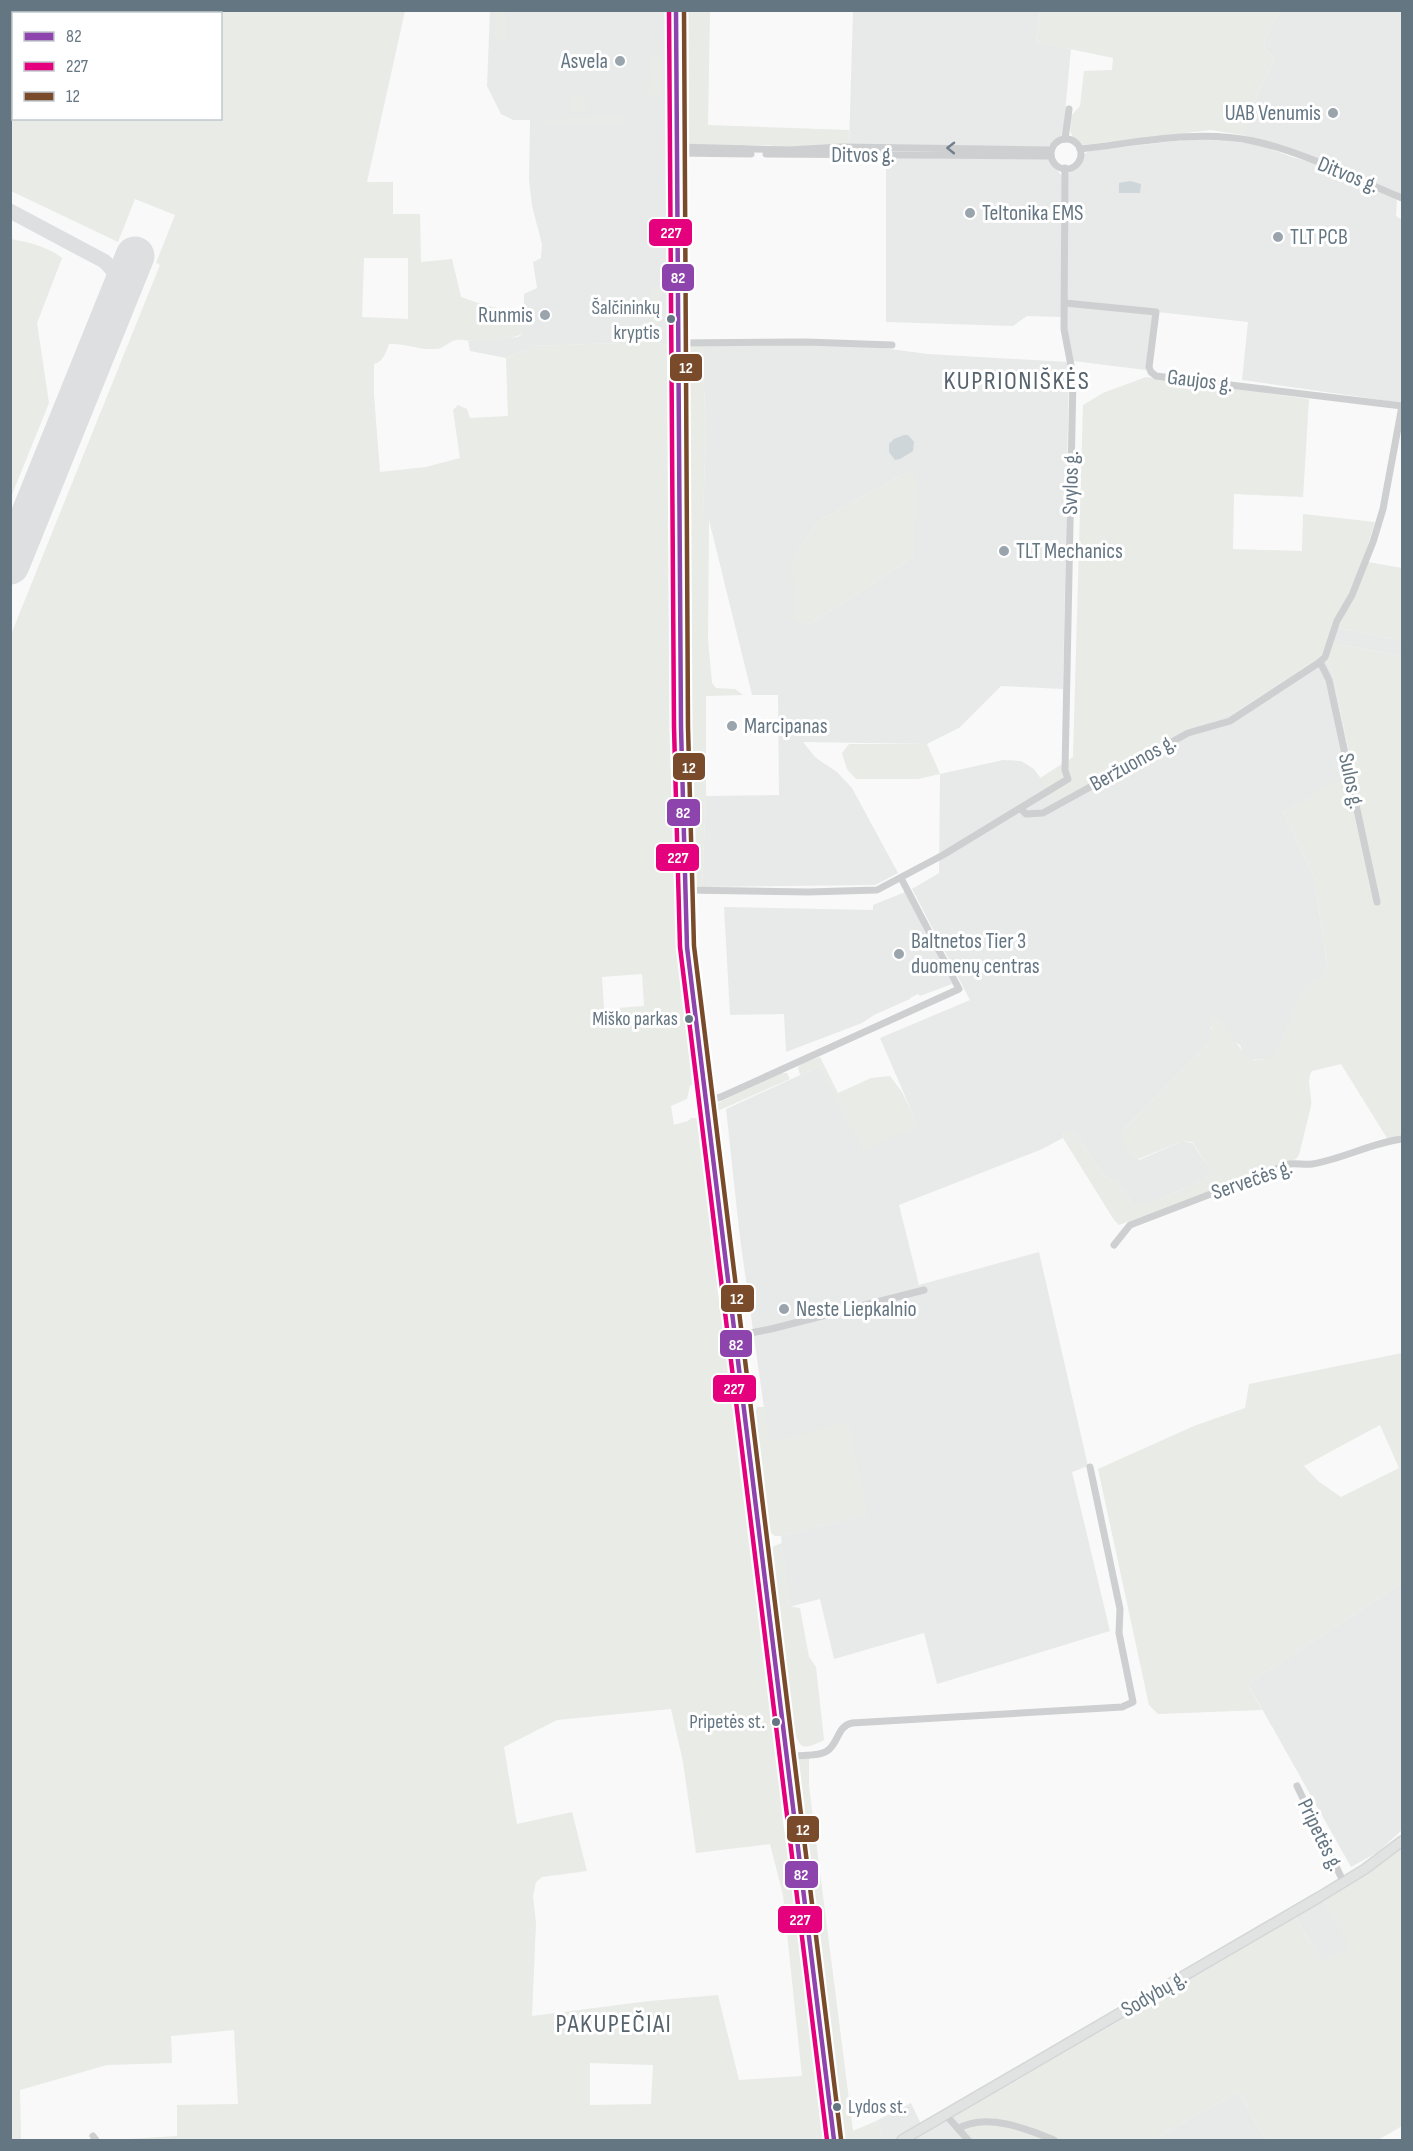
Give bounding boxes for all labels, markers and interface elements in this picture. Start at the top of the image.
legend [12,12,222,120]
text: 82 [66,26,82,47]
place label: Asvela [560,48,608,75]
marker: Asvela [613,54,627,68]
text: 227 [66,56,89,77]
text: 12 [66,86,80,107]
place label: UAB Venumis [1225,100,1321,127]
marker: UAB Venumis [1326,106,1340,120]
street label: Ditvos g. [831,142,895,169]
one-way arrow [946,142,955,154]
street label: Ditvos g. [1314,151,1382,199]
place label: Teltonika EMS [982,200,1084,227]
marker: Teltonika EMS [963,206,977,220]
line badge: 227 [648,218,693,247]
text: 227 [660,224,682,243]
place label: TLT PCB [1290,224,1348,251]
marker: TLT PCB [1271,230,1285,244]
line badge: 82 [661,263,695,292]
text: 82 [671,269,685,288]
place label: Šalčininkų kryptis [591,296,660,345]
place label: Runmis [478,302,533,329]
marker: Runmis [538,308,552,322]
marker: Šalčininkų kryptis [665,313,677,325]
line badge: 12 [669,353,703,382]
text: 12 [679,359,693,378]
street label: Gaujos g. [1166,364,1234,398]
district label: KUPRIONIŠKĖS [944,366,1090,397]
street label: Svylos g. [1057,451,1085,515]
place label: TLT Mechanics [1016,538,1123,565]
marker: TLT Mechanics [997,544,1011,558]
place label: Marcipanas [744,713,828,740]
marker: Marcipanas [725,719,739,733]
street label: Beržuonos g. [1085,728,1181,798]
street label: Sulos g. [1332,751,1370,811]
line badge: 12 [672,752,706,781]
text: 12 [682,759,696,778]
line badge: 82 [666,798,701,827]
text: 82 [676,804,690,823]
line badge: 227 [655,843,700,872]
text: 227 [667,849,689,868]
place label: Baltnetos Tier 3 duomenų centras [911,928,1040,980]
marker: Baltnetos Tier 3 duomenų centras [892,947,906,961]
place label: Miško parkas [592,1007,678,1031]
marker: Miško parkas [683,1013,695,1025]
street label: Servečės g. [1208,1154,1296,1206]
line badge: 12 [720,1284,755,1313]
text: 12 [730,1290,744,1309]
place label: Neste Liepkalnio [796,1296,917,1323]
marker: Neste Liepkalnio [777,1302,791,1316]
line badge: 82 [719,1329,753,1358]
text: 82 [729,1336,743,1355]
line badge: 227 [712,1374,757,1403]
text: 227 [723,1380,745,1399]
place label: Pripetės st. [689,1710,765,1734]
marker: Pripetės st. [770,1716,782,1728]
street label: Pripetės g. [1291,1794,1349,1876]
line badge: 12 [786,1815,820,1843]
text: 12 [796,1821,810,1840]
line badge: 82 [784,1860,819,1889]
text: 82 [794,1866,808,1885]
line badge: 227 [777,1905,823,1934]
text: 227 [789,1911,811,1930]
street label: Sodybų g. [1117,1965,1191,2023]
district label: PAKUPEČIAI [556,2009,672,2040]
place label: Lydos st. [848,2095,907,2119]
marker: Lydos st. [831,2101,843,2113]

